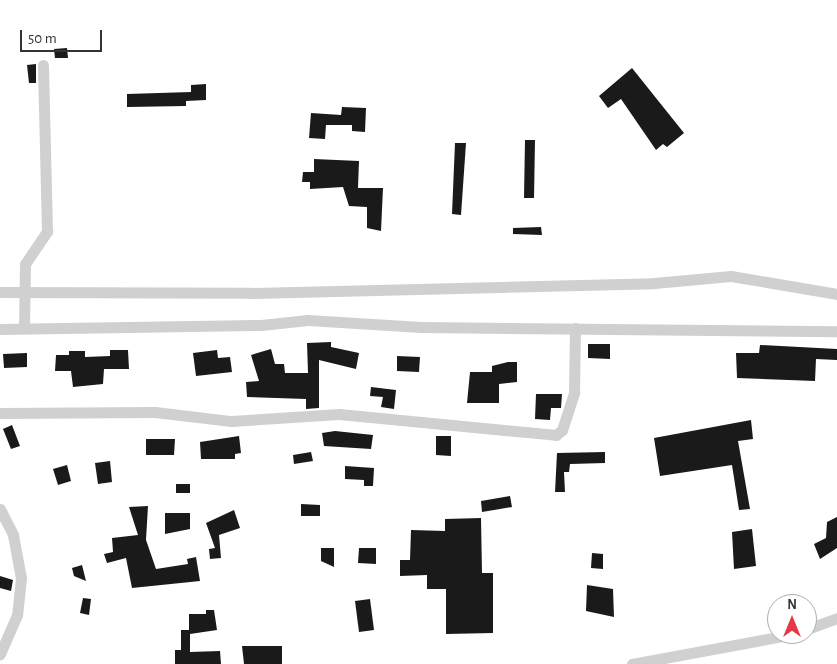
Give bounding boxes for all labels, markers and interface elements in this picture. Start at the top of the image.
scale bar [22,20,105,52]
text: 50 m [28,31,57,46]
north arrow [767,594,817,644]
text: N [787,598,797,612]

